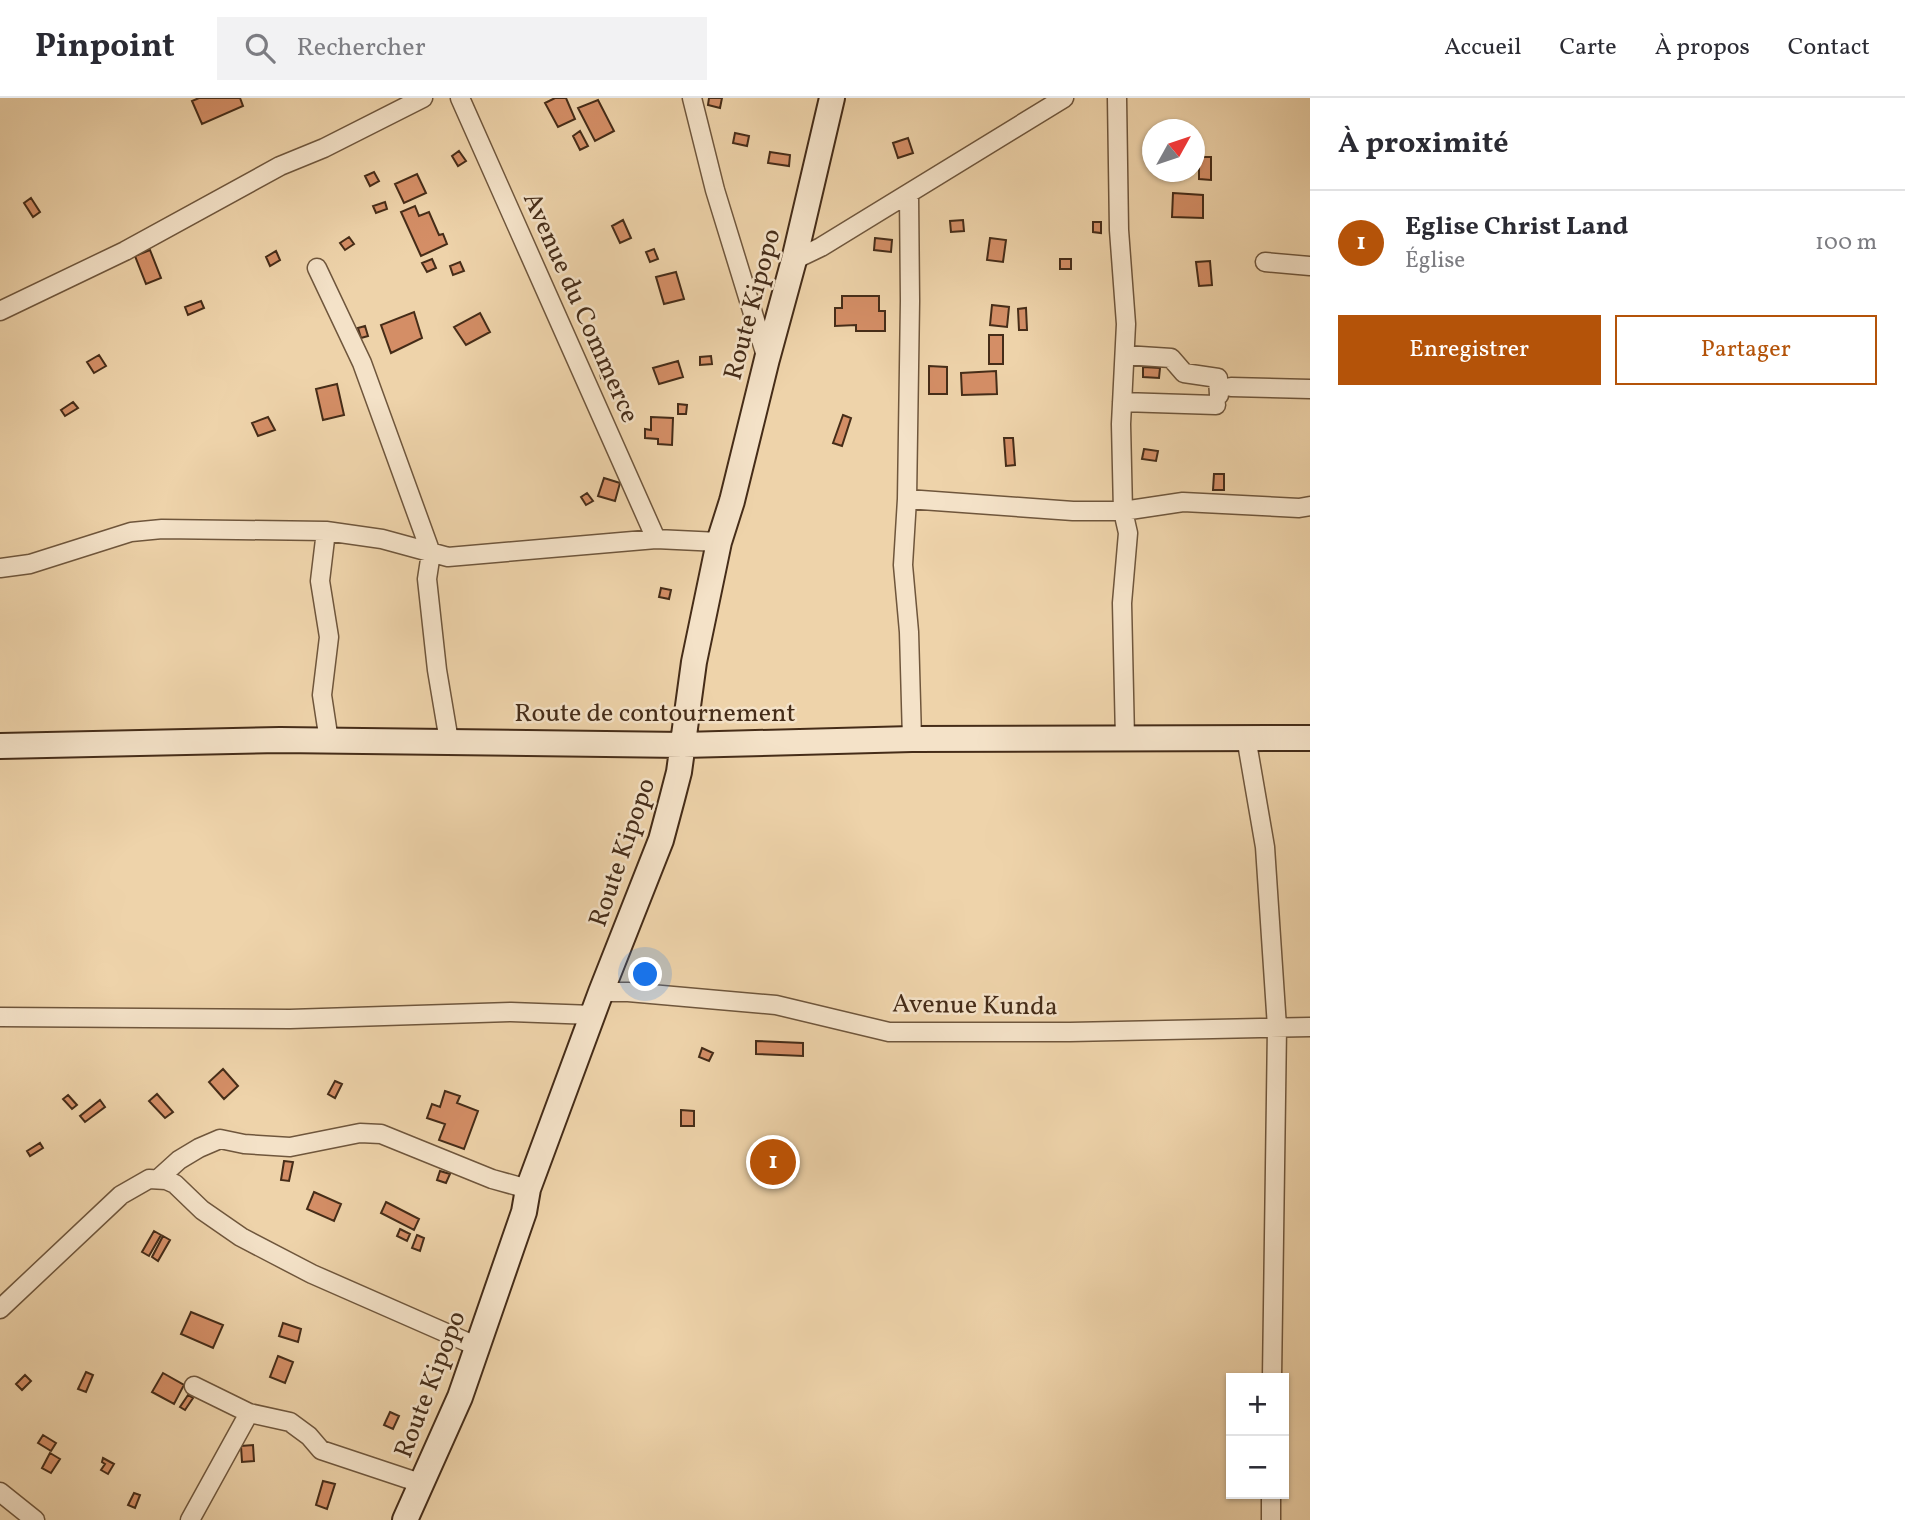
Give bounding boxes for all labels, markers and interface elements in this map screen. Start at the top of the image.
search box [217,17,707,80]
text: Pinpoint [35,25,175,71]
icon: search [241,29,279,67]
text: Rechercher [297,30,426,66]
text: Accueil [1444,31,1521,65]
text: Carte [1559,31,1617,65]
text: À propos [1655,31,1750,65]
text: Contact [1788,31,1870,65]
north arrow [1142,119,1205,182]
text: À proximité [1338,123,1509,165]
street label: Avenue du Commerce [513,187,647,429]
text: Eglise Christ Land [1405,209,1628,245]
street label: Route Kipopo [715,225,790,384]
text: 1 [1356,227,1366,259]
text: 100 m [1815,227,1877,259]
text: Église [1405,245,1465,277]
button: Enregistrer [1338,315,1601,385]
button: Partager [1615,315,1877,385]
street label: Route de contournement [514,696,796,732]
street label: Route Kipopo [581,773,665,932]
your location [628,957,662,991]
street label: Avenue Kunda [892,987,1058,1025]
pin: 1 [750,1136,796,1188]
street label: Route Kipopo [386,1306,475,1464]
map controls [1226,1373,1289,1499]
button: + [1226,1373,1289,1436]
button: − [1226,1436,1289,1499]

